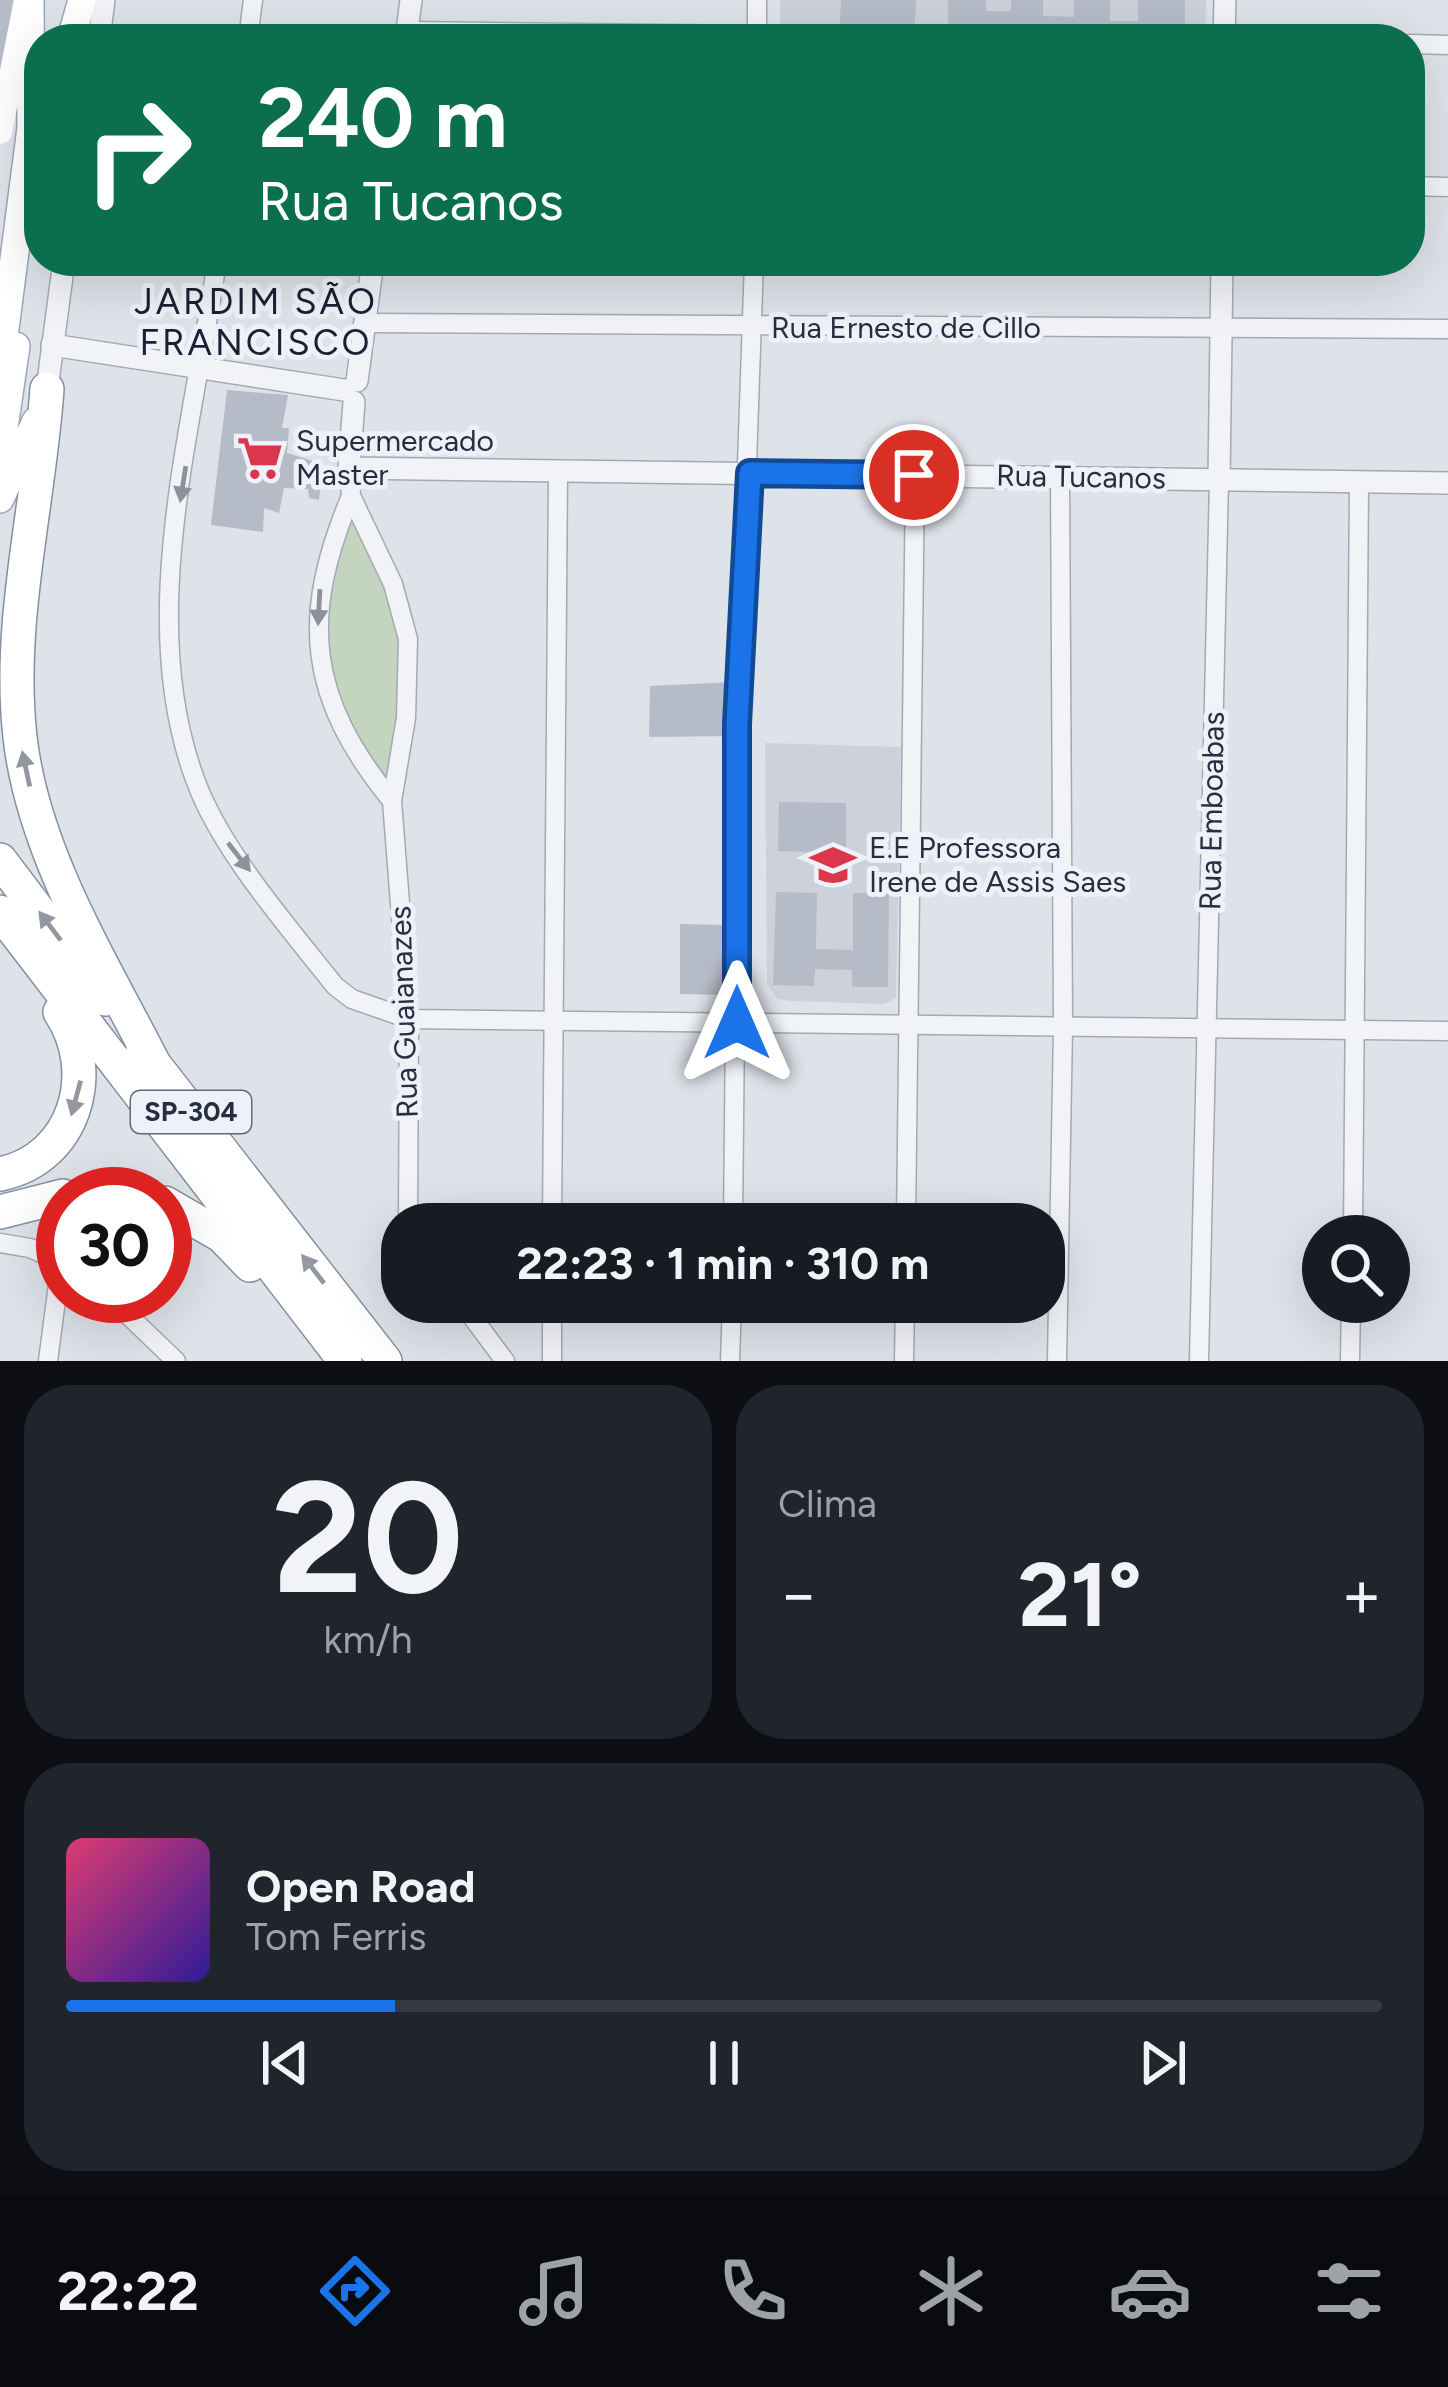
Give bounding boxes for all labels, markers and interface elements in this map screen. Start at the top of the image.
text: 240 m [258,67,507,168]
icon: right [60,72,216,228]
text: Rua Tucanos [258,169,564,234]
district label: JARDIM SÃO FRANCISCO [134,280,378,364]
street label: Rua Ernesto de Cillo [771,309,1041,346]
place label: Supermercado Master [296,422,494,493]
pin [863,424,965,526]
supermarket icon: Supermercado Master [235,433,285,483]
icon: arrive [881,442,947,508]
street label: Rua Tucanos [996,457,1166,496]
one-way arrow [174,466,193,503]
one-way arrow [309,589,328,627]
street label: Rua Emboabas [1191,711,1232,911]
one-way arrow [16,750,35,787]
place label: E.E Professora Irene de Assis Saes [869,829,1126,900]
school or university icon: E.E Professora Irene de Assis Saes [808,840,858,890]
one-way arrow [226,842,251,873]
street label: Rua Guaianazes [381,905,426,1119]
one-way arrow [38,911,62,942]
position arrow [674,960,800,1086]
one-way arrow [66,1080,85,1117]
road number: SP-304 [131,1091,251,1133]
speed limit sign: 30 [36,1167,192,1323]
map controls [1302,1215,1410,1323]
button: search [1302,1215,1410,1323]
text: 22:23 · 1 min · 310 m [517,1236,929,1290]
one-way arrow [301,1253,326,1284]
text: 20 [272,1444,464,1631]
text: Clima [778,1480,877,1527]
text: 21° [1018,1540,1142,1649]
text: − [778,1554,819,1634]
text: + [1341,1554,1382,1634]
text: km/h [323,1616,413,1663]
text: Open Road [246,1859,476,1913]
text: Tom Ferris [246,1913,426,1960]
icon: previous [252,2030,318,2096]
icon: pause [691,2030,757,2096]
icon: next [1130,2030,1196,2096]
icon: directions [313,2249,397,2333]
icon: music [512,2249,596,2333]
icon: phone [711,2249,795,2333]
icon: climate [909,2249,993,2333]
icon: car [1108,2249,1192,2333]
icon: filters [1307,2249,1391,2333]
text: 22:22 [57,2259,199,2324]

